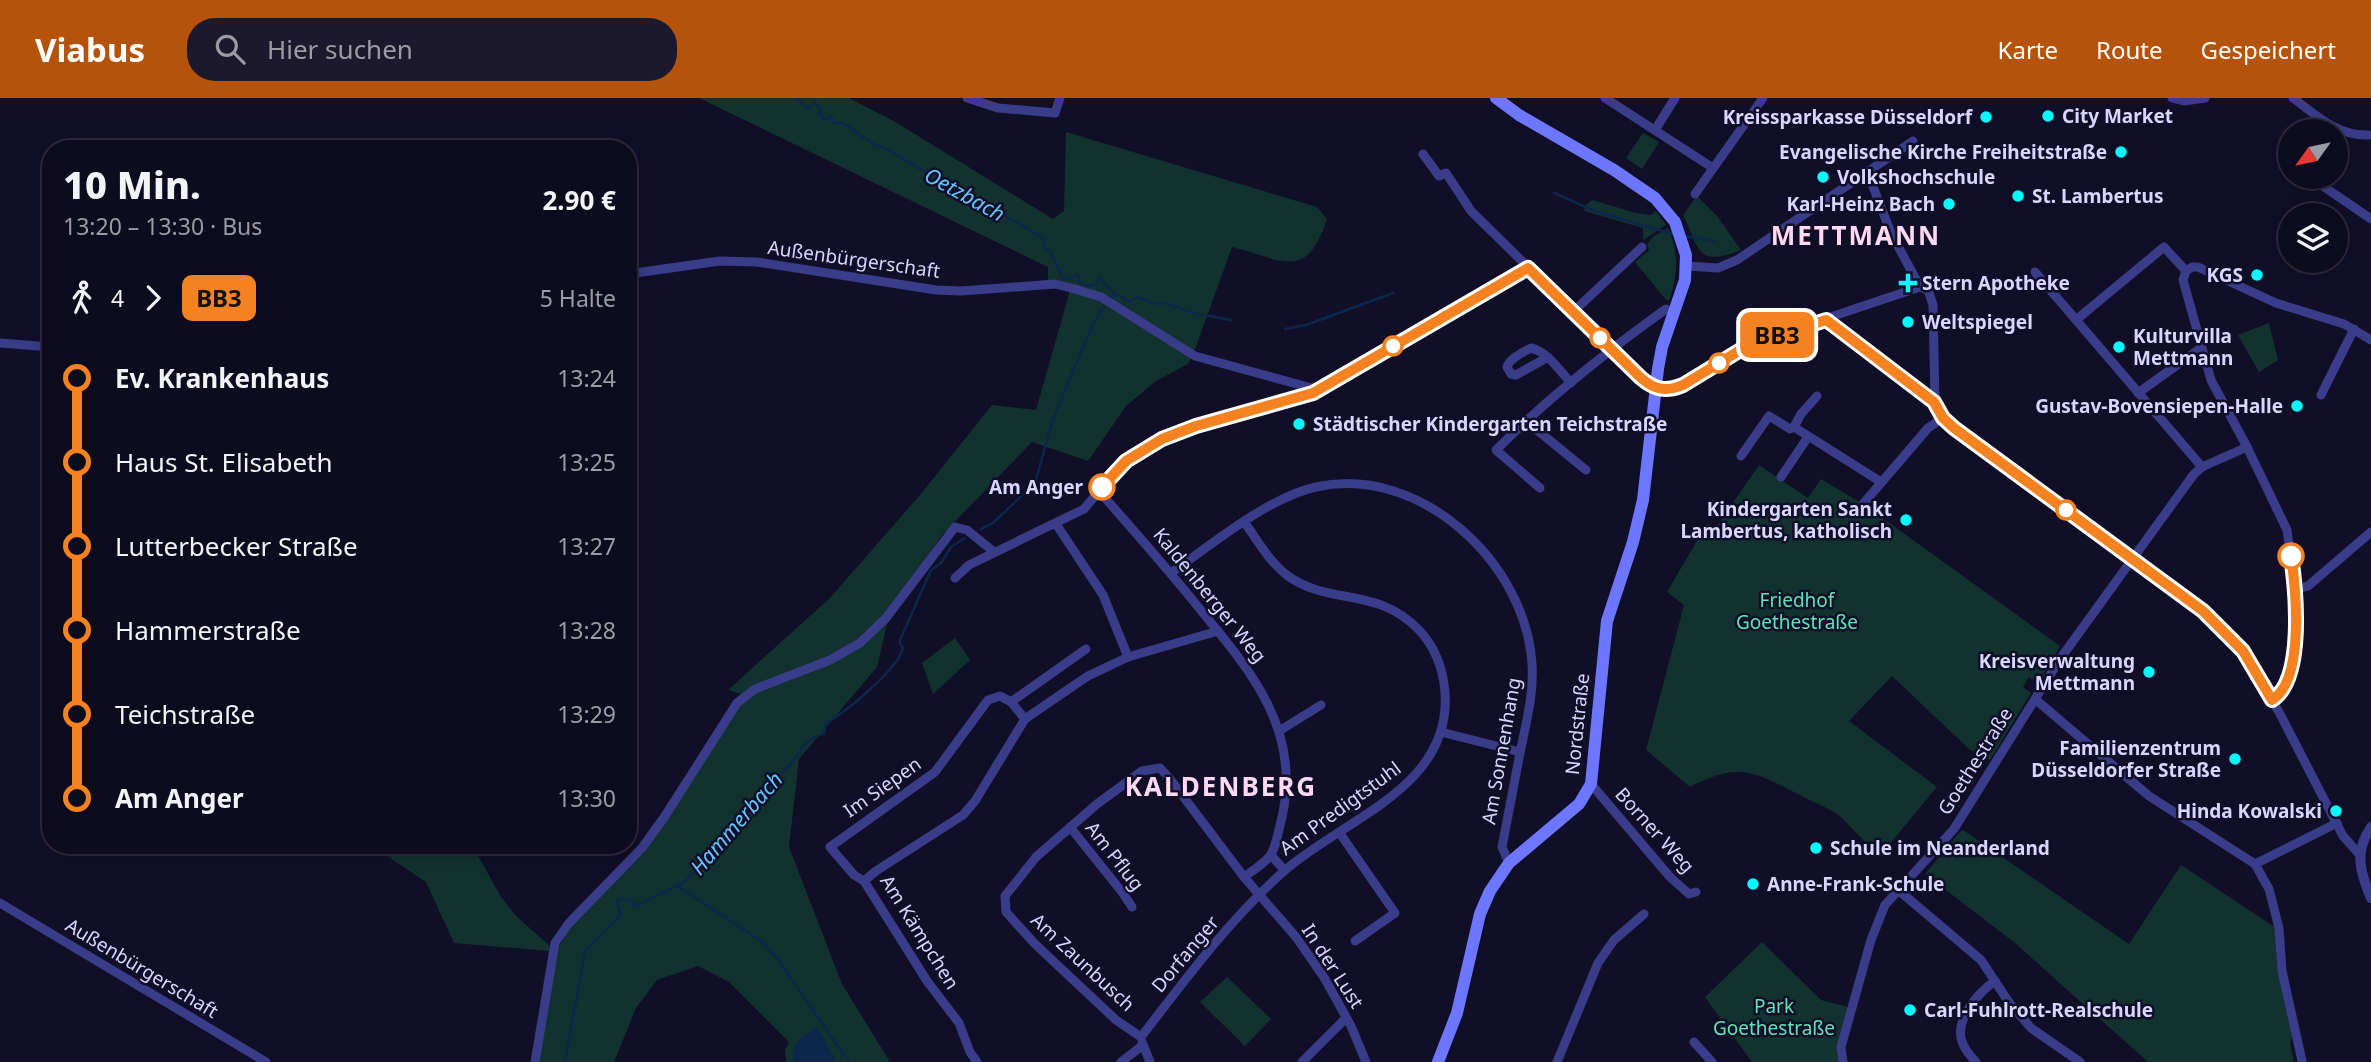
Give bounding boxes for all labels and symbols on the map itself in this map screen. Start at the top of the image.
place label: City Market [2062,103,2173,129]
place label: Kreissparkasse Düsseldorf [1723,104,1974,130]
marker: City Market [2040,108,2056,124]
marker: Kreissparkasse Düsseldorf [1978,109,1994,125]
north arrow [2278,119,2348,189]
place label: Evangelische Kirche Freiheitstraße [1779,139,2107,165]
marker: Evangelische Kirche Freiheitstraße [2113,144,2129,160]
water label: Oetzbach [920,160,1010,228]
place label: Volkshochschule [1837,164,1995,190]
marker: Volkshochschule [1815,169,1831,185]
place label: St. Lambertus [2032,183,2164,209]
marker: St. Lambertus [2010,188,2026,204]
place label: Karl-Heinz Bach [1786,191,1935,217]
marker: Karl-Heinz Bach [1941,196,1957,212]
district label: METTMANN [1771,217,1941,253]
street label: Außenbürgerschaft [766,234,942,284]
place label: KGS [2207,262,2243,288]
marker: KGS [2249,267,2265,283]
place label: Stern Apotheke [1922,270,2070,296]
marker: Stern Apotheke [1900,275,1916,291]
place label: Weltspiegel [1922,309,2033,335]
line badge: BB3 [1737,312,1817,358]
marker: Weltspiegel [1900,314,1916,330]
place label: Kulturvilla Mettmann [2133,323,2233,371]
unlabelled marker [1590,328,1610,348]
unlabelled marker [1383,336,1403,356]
marker: Kulturvilla Mettmann [2111,339,2127,355]
unlabelled marker [1709,353,1729,373]
place label: Gustav-Bovensiepen-Halle [2035,393,2283,419]
marker: Gustav-Bovensiepen-Halle [2289,398,2305,414]
place label: Städtischer Kindergarten Teichstraße [1313,411,1667,437]
marker: Städtischer Kindergarten Teichstraße [1291,416,1307,432]
place label: Am Anger [989,474,1083,500]
marker: Am Anger [1089,474,1115,500]
place label: Kindergarten Sankt Lambertus, katholisch [1680,496,1892,544]
unlabelled marker [2056,500,2076,520]
marker: Kindergarten Sankt Lambertus, katholisch [1898,512,1914,528]
street label: Kaldenberger Weg [1148,522,1272,668]
unlabelled marker [2278,543,2304,569]
park label: Friedhof Goethestraße [1736,587,1858,635]
place label: Kreisverwaltung Mettmann [1979,648,2135,696]
marker: Kreisverwaltung Mettmann [2141,664,2157,680]
street label: Nordstraße [1559,672,1595,776]
street label: Am Sonnenhang [1475,676,1527,826]
street label: Goethestraße [1932,702,2018,820]
place label: Familienzentrum Düsseldorfer Straße [2031,735,2221,783]
street label: Im Siepen [838,751,926,823]
marker: Familienzentrum Düsseldorfer Straße [2227,751,2243,767]
street label: Am Predigtstuhl [1274,755,1406,861]
water label: Hammerbach [684,766,788,880]
district label: KALDENBERG [1125,768,1317,804]
street label: Borner Weg [1610,782,1700,878]
place label: Hinda Kowalski [2177,798,2322,824]
marker: Hinda Kowalski [2328,803,2344,819]
street label: Am Pflug [1080,816,1150,896]
place label: Schule im Neanderland [1830,835,2050,861]
marker: Schule im Neanderland [1808,840,1824,856]
street label: Am Kämpchen [875,870,965,994]
place label: Anne-Frank-Schule [1767,871,1944,897]
marker: Anne-Frank-Schule [1745,876,1761,892]
street label: Am Zaunbusch [1025,907,1141,1017]
street label: Dorfanger [1145,910,1225,998]
street label: Außenbürgerschaft [61,912,223,1024]
street label: In der Lust [1296,919,1370,1013]
park label: Park Goethestraße [1713,993,1835,1041]
place label: Carl-Fuhlrott-Realschule [1924,997,2153,1023]
marker: Carl-Fuhlrott-Realschule [1902,1002,1918,1018]

